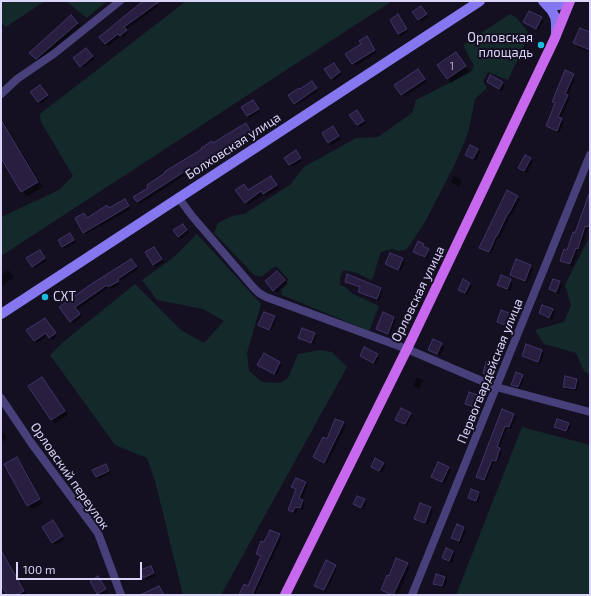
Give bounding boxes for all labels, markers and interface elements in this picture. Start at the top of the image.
place label: Орловская площадь [467,30,533,61]
marker: Орловская площадь [536,40,546,50]
house number: 1 [450,59,454,73]
street label: Болховская улица [182,109,284,183]
street label: Орловская улица [388,243,448,345]
place label: СХТ [53,289,76,305]
marker: СХТ [40,292,50,302]
street label: Первогвардейская улица [454,296,526,446]
street label: Орловский переулок [27,420,113,532]
scale bar [18,554,144,580]
text: 100 m [23,562,55,576]

